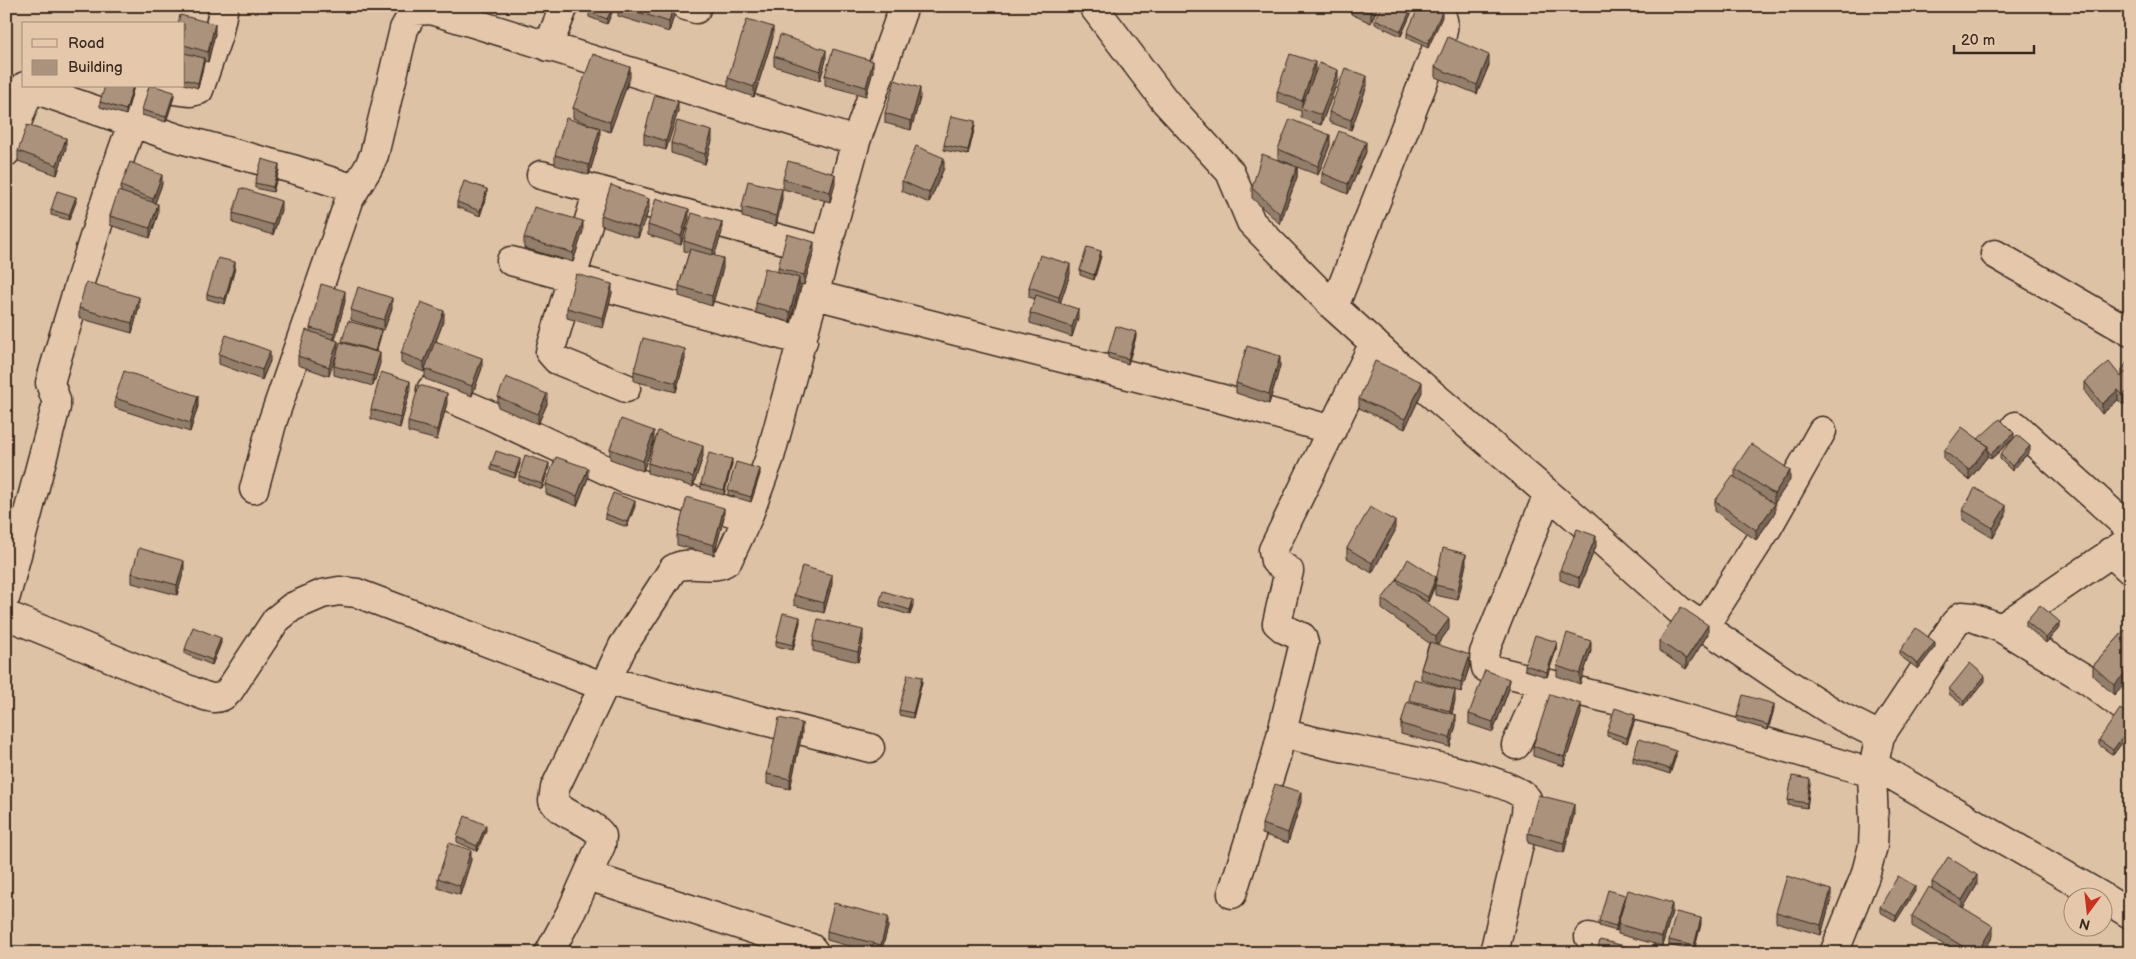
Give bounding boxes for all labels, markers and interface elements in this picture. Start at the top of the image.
legend [22,22,185,88]
scale bar [1954,22,2034,54]
text: 20 m [1961,31,1995,50]
text: Road [68,34,104,53]
text: Building [68,58,123,77]
north arrow [2064,886,2114,936]
text: N [2077,915,2092,934]

